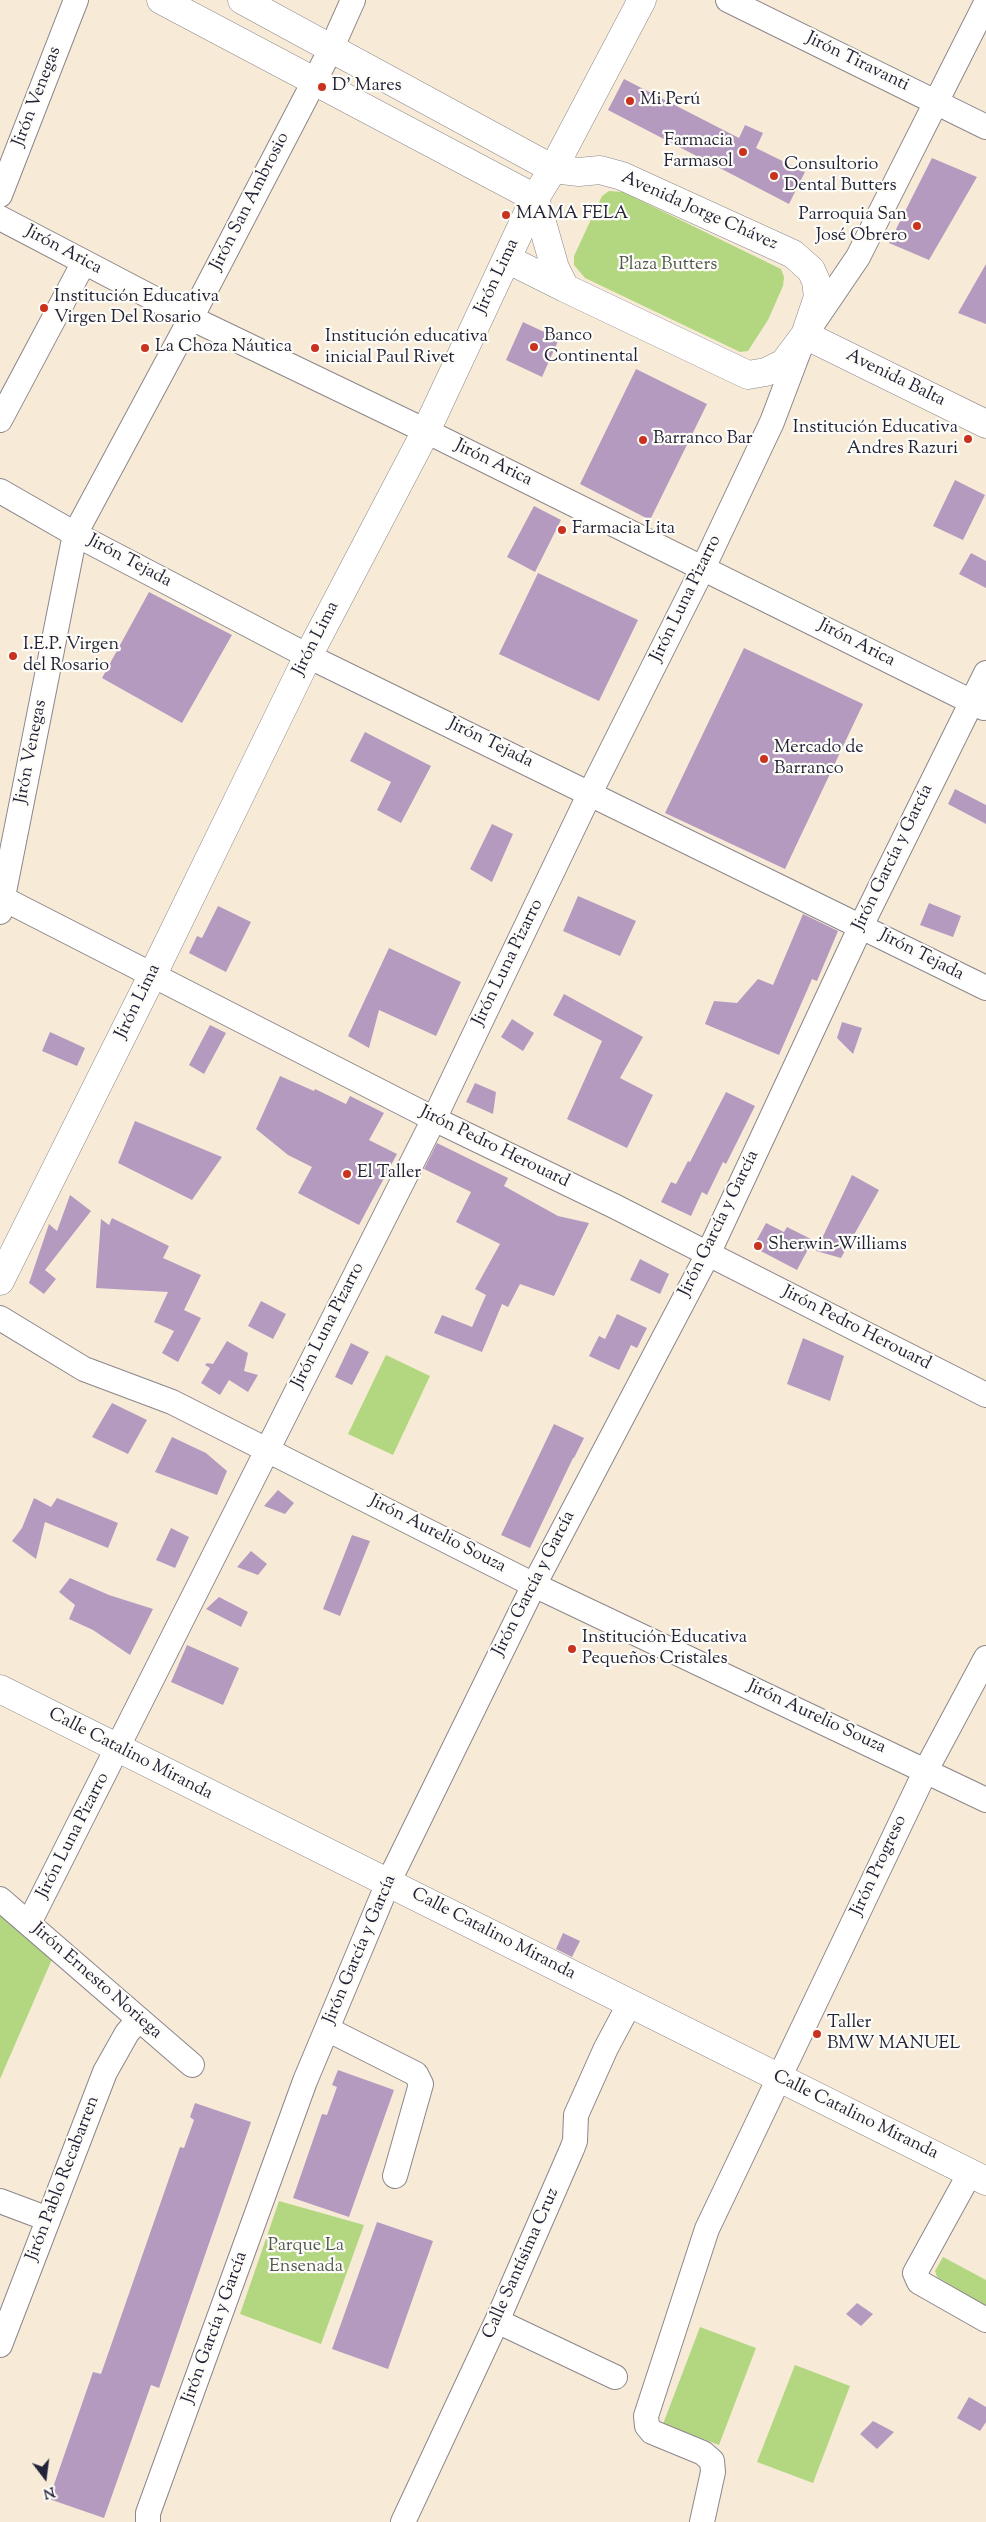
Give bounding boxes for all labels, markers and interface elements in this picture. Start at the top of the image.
street label: Jirón Tiravanti [802,29,912,97]
street label: Jirón Venegas [9,44,67,150]
place label: D' Mares [332,76,402,98]
marker: D' Mares [316,81,328,93]
place label: Mi Perú [640,90,700,112]
marker: Mi Perú [624,95,636,107]
street label: Jirón San Ambrosio [207,129,295,275]
place label: Farmacia Farmasol [663,131,733,173]
marker: Farmacia Farmasol [737,146,749,158]
place label: Consultorio Dental Butters [784,155,897,198]
street label: Avenida Jorge Chávez [617,168,781,256]
marker: Consultorio Dental Butters [768,170,780,182]
place label: MAMA FELA [516,204,628,226]
place label: Parroquia San José Obrero [799,205,907,248]
marker: MAMA FELA [500,209,512,221]
marker: Parroquia San José Obrero [911,220,923,232]
street label: Jirón Arica [21,222,105,280]
street label: Jirón Lima [471,236,525,318]
park label: Plaza Butters [619,255,717,277]
place label: Institución Educativa Virgen Del Rosario [54,287,219,330]
marker: Institución Educativa Virgen Del Rosario [38,302,50,314]
place label: Banco Continental [544,326,638,368]
place label: Institución educativa inicial Paul Rivet [325,327,488,369]
place label: La Choza Náutica [155,337,292,359]
marker: Banco Continental [528,341,540,353]
marker: La Choza Náutica [139,342,151,354]
marker: Institución educativa inicial Paul Rivet [309,342,321,354]
street label: Avenida Balta [842,346,948,412]
place label: Institución Educativa Andres Razuri [793,418,958,460]
place label: Barranco Bar [653,429,753,451]
marker: Institución Educativa Andres Razuri [962,433,974,445]
marker: Barranco Bar [637,434,649,446]
street label: Jirón Arica [451,436,535,492]
place label: Farmacia Lita [572,519,675,541]
marker: Farmacia Lita [556,524,568,536]
street label: Jirón Tejada [83,531,175,593]
street label: Jirón Luna Pizarro [647,532,727,666]
street label: Jirón Lima [289,598,345,680]
street label: Jirón Arica [814,615,898,673]
place label: I.E.P. Virgen del Rosario [23,635,119,678]
marker: I.E.P. Virgen del Rosario [7,650,19,662]
street label: Jirón Venegas [11,698,53,806]
street label: Jirón Tejada [444,714,536,774]
place label: Mercado de Barranco [774,738,864,781]
marker: Mercado de Barranco [758,753,770,765]
street label: Jirón García y García [849,781,939,935]
street label: Jirón Luna Pizarro [469,896,549,1030]
street label: Jirón Tejada [875,925,967,987]
street label: Jirón Lima [112,961,166,1043]
street label: Jirón Pedro Herouard [416,1102,572,1194]
street label: Jirón García y García [675,1147,765,1301]
place label: El Taller [357,1163,421,1185]
marker: El Taller [341,1168,353,1180]
place label: Sherwin-Williams [768,1235,907,1257]
marker: Sherwin-Williams [752,1240,764,1252]
street label: Jirón Luna Pizarro [288,1259,370,1393]
street label: Jirón Pedro Herouard [778,1282,934,1376]
street label: Jirón Aurelio Souza [365,1491,509,1579]
street label: Jirón García y García [489,1508,581,1660]
place label: Institución Educativa Pequeños Cristales [582,1628,747,1670]
marker: Institución Educativa Pequeños Cristales [566,1643,578,1655]
street label: Jirón Aurelio Souza [743,1676,889,1760]
street label: Calle Catalino Miranda [44,1704,216,1806]
street label: Jirón Luna Pizarro [33,1769,115,1903]
street label: Jirón Progreso [847,1812,913,1920]
street label: Jirón García y García [320,1872,402,2028]
street label: Calle Catalino Miranda [407,1884,579,1986]
street label: Jirón Ernesto Noriega [26,1919,166,2045]
place label: Taller BMW MANUEL [827,2013,960,2056]
marker: Taller BMW MANUEL [811,2028,823,2040]
street label: Calle Catalino Miranda [769,2067,941,2165]
street label: Jirón Pablo Recabarren [23,2093,105,2265]
street label: Calle Santísima Cruz [479,2185,565,2343]
park label: Parque La Ensenada [268,2236,344,2278]
street label: Jirón García y García [178,2249,254,2407]
north arrow [20,2452,70,2502]
text: N [41,2480,57,2503]

